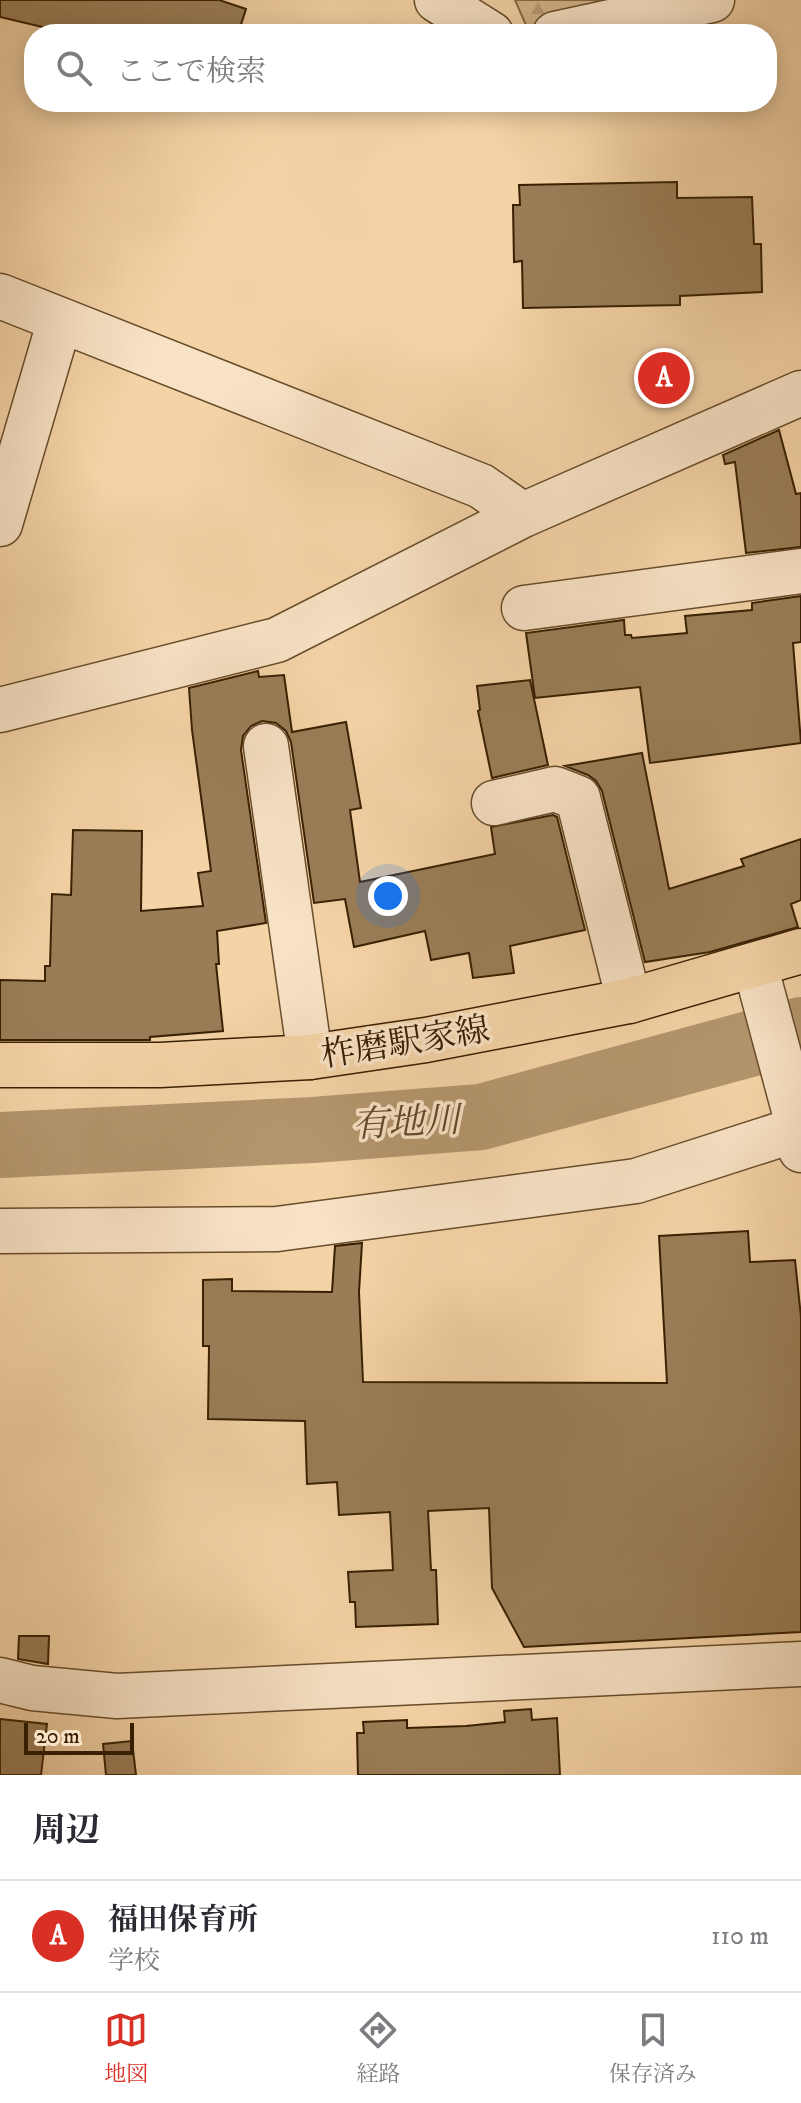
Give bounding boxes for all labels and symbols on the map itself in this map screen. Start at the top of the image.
pin: A [638,348,690,408]
your location [368,876,408,916]
street label: 柞磨駅家線 [318,1009,493,1077]
water label: 有地川 [351,1098,465,1149]
scale bar [24,1719,134,1755]

